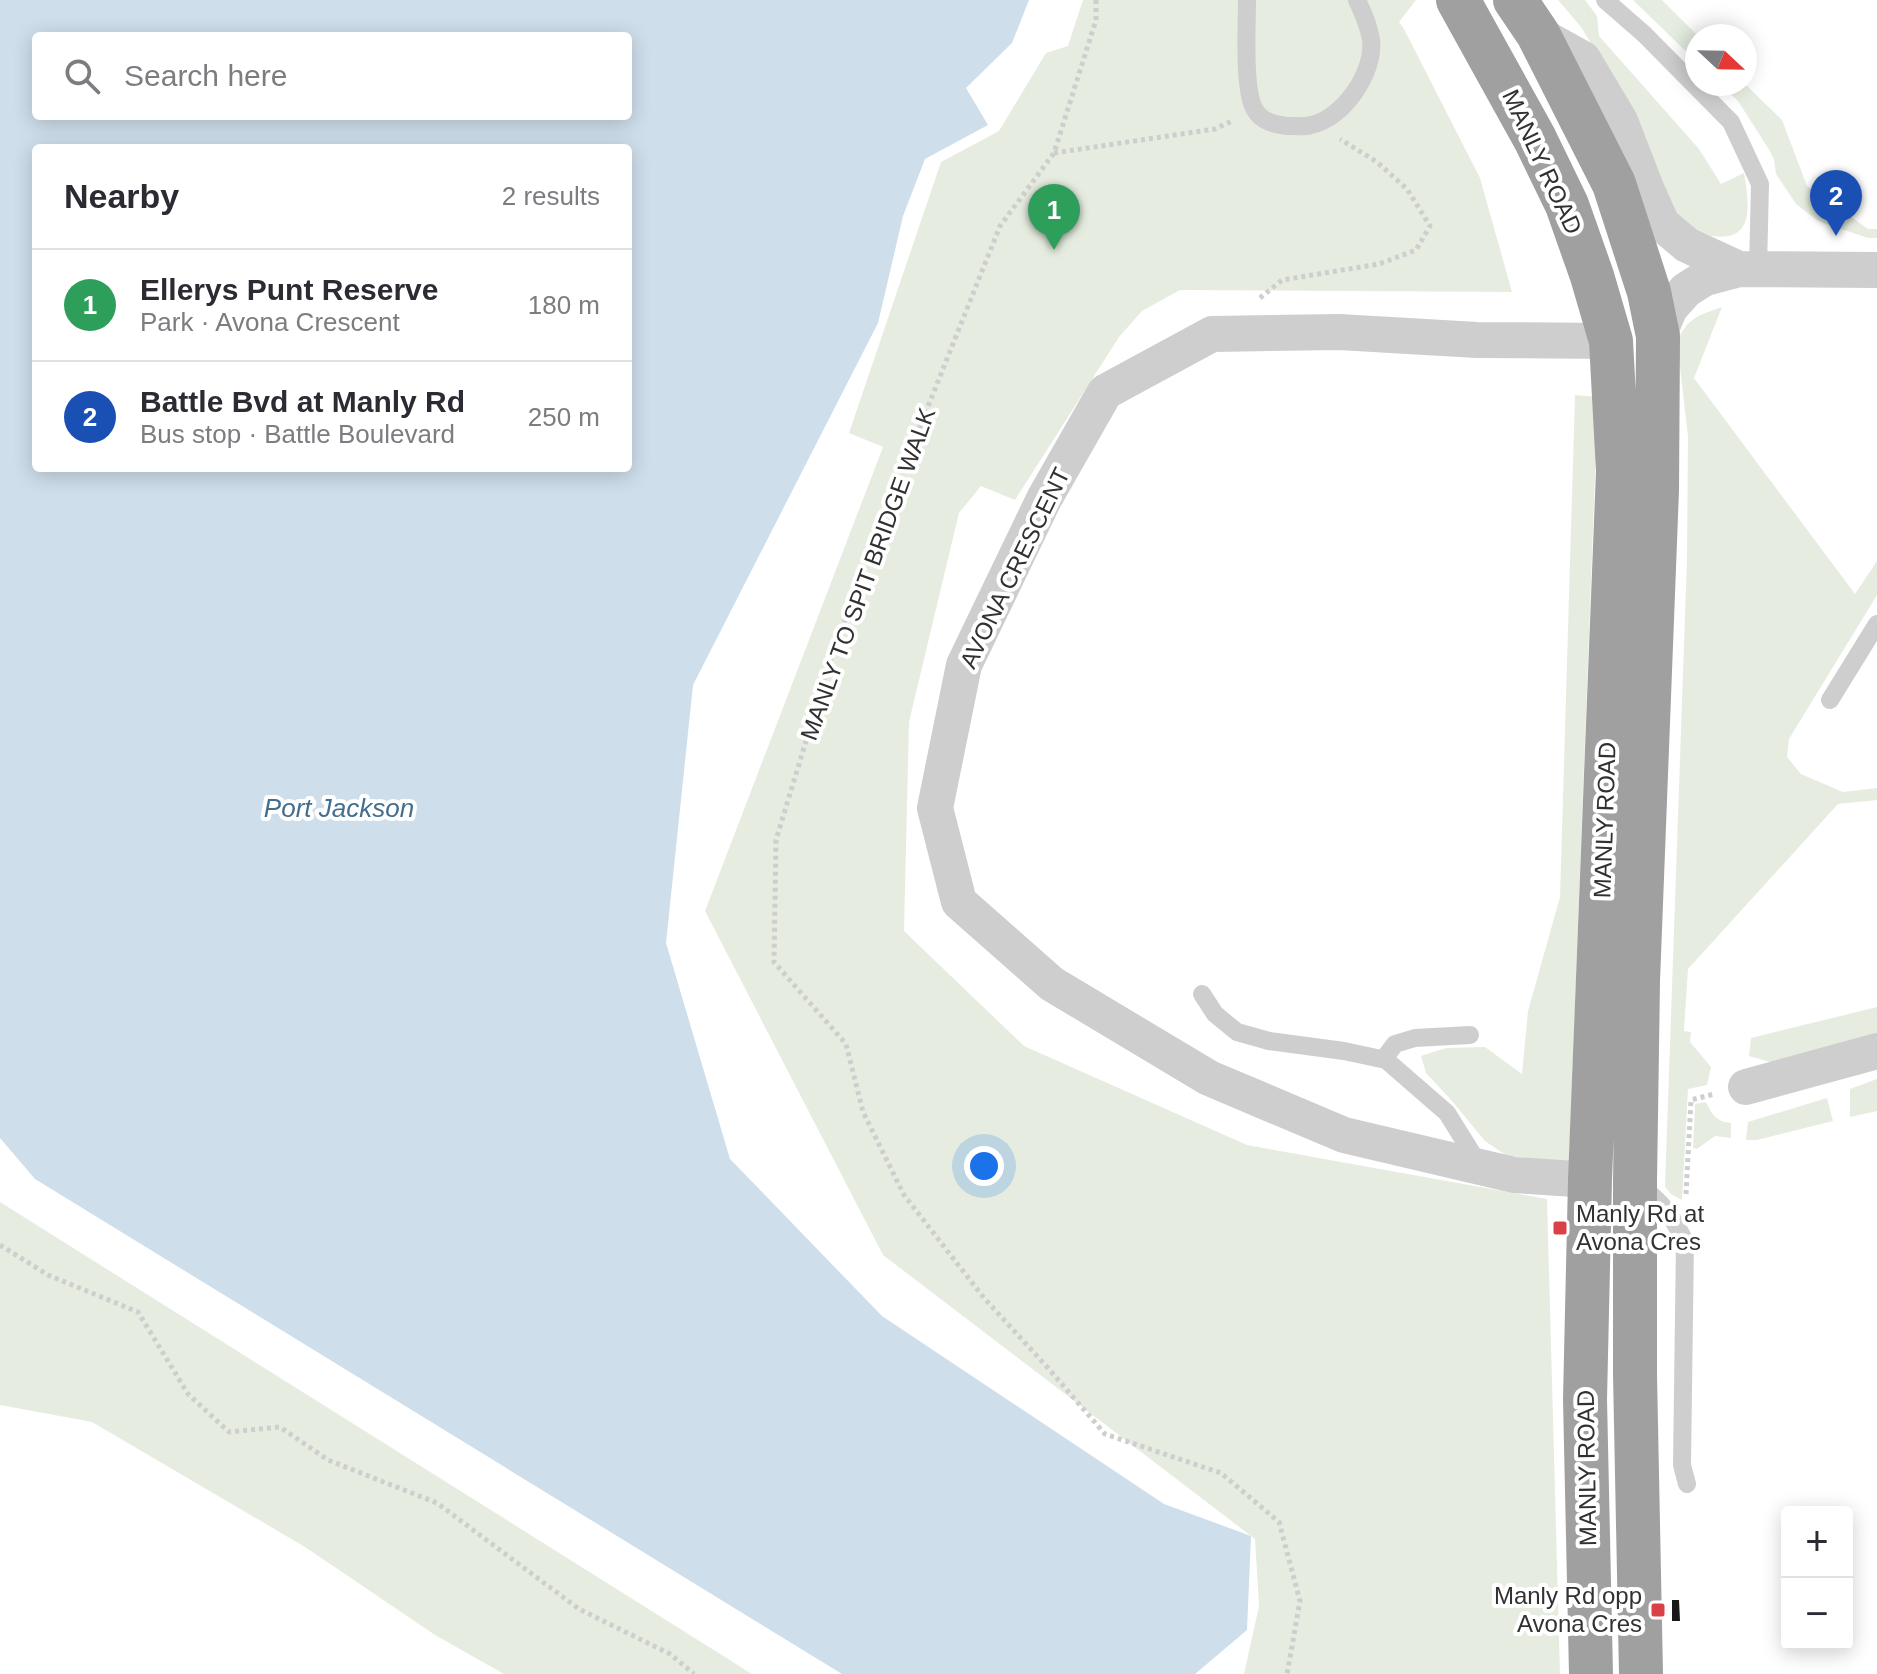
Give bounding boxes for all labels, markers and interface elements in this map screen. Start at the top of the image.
north arrow [1685,24,1757,96]
search box [32,32,632,120]
icon: search [60,54,104,98]
text: Search here [124,59,287,92]
street label: MANLY ROAD [1497,85,1588,238]
pin: 2 [1810,170,1862,236]
text: Nearby [64,177,179,215]
text: 2 results [502,181,600,211]
pin: 1 [1028,184,1080,250]
text: Ellerys Punt Reserve [140,273,439,306]
text: 1 [83,290,97,320]
text: 180 m [528,290,600,320]
text: Park · Avona Crescent [140,307,400,337]
text: Battle Bvd at Manly Rd [140,385,465,418]
text: 2 [83,402,97,432]
text: 250 m [528,402,600,432]
street label: MANLY TO SPIT BRIDGE WALK [795,404,940,744]
text: Bus stop · Battle Boulevard [140,419,455,449]
street label: AVONA CRESCENT [954,463,1075,672]
street label: MANLY ROAD [1588,741,1621,899]
water label: Port Jackson [264,793,414,823]
your location [964,1146,1004,1186]
place label: Manly Rd at Avona Cres [1576,1200,1704,1255]
marker: Manly Rd at Avona Cres [1551,1219,1569,1237]
street label: MANLY ROAD [1572,1390,1601,1546]
map controls [1781,1506,1853,1650]
button: + [1781,1506,1853,1578]
button: − [1781,1578,1853,1650]
place label: Manly Rd opp Avona Cres [1494,1582,1642,1637]
marker: Manly Rd opp Avona Cres [1649,1601,1667,1619]

